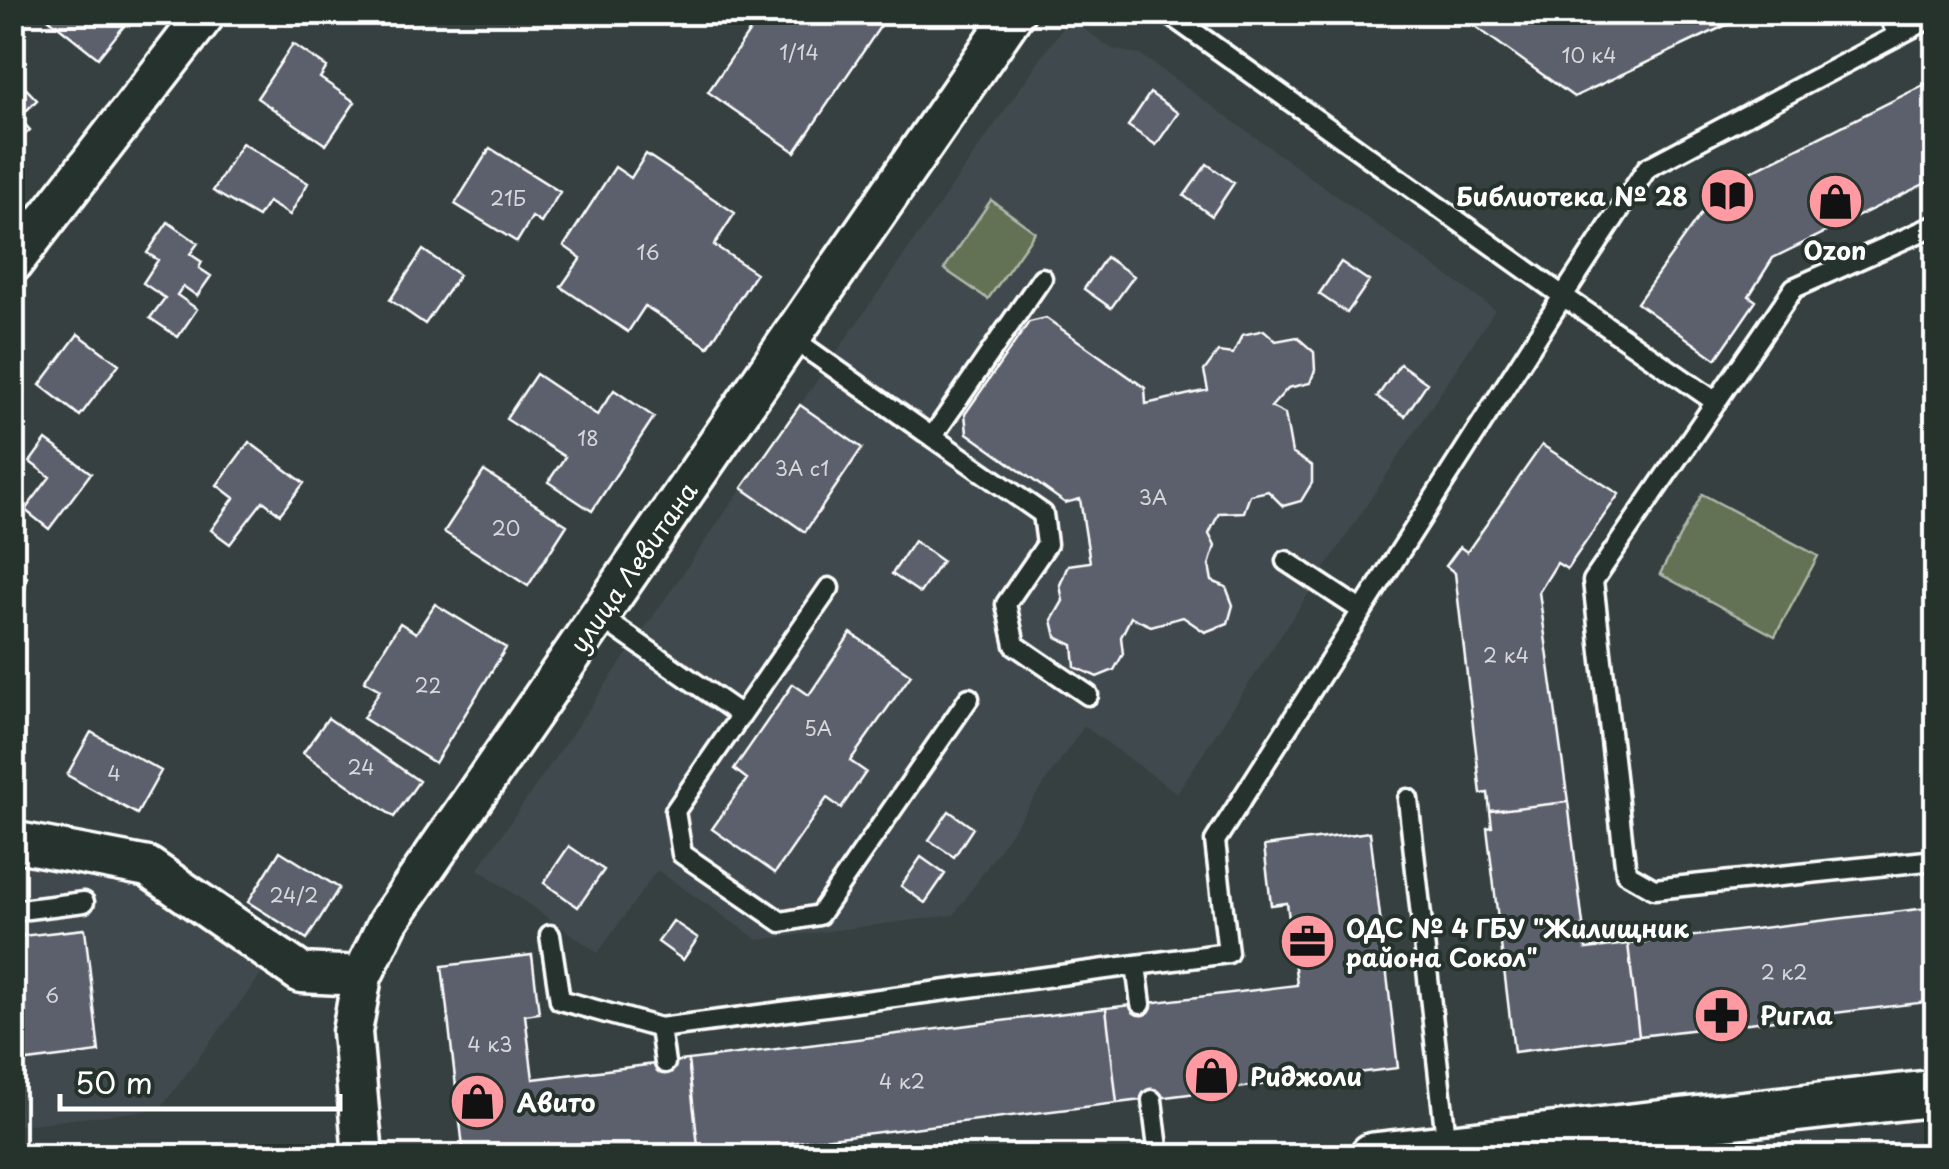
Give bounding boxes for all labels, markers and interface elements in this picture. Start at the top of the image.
house number: 1/14 [779,37,819,67]
house number: 10 к4 [1562,40,1616,70]
library icon: Библиотека № 28 [1697,166,1757,226]
shop icon: Ozon [1805,171,1865,231]
place label: Библиотека № 28 [1456,177,1688,215]
house number: 21Б [490,183,526,213]
place label: Ozon [1804,231,1866,269]
house number: 16 [637,237,660,267]
house number: 18 [577,423,599,453]
house number: 3А с1 [775,453,829,483]
street label: улица Левитана [560,474,706,660]
house number: 3А [1139,482,1167,512]
house number: 20 [492,513,520,543]
house number: 2 к4 [1483,640,1529,670]
house number: 22 [415,670,441,700]
house number: 5А [804,713,832,743]
house number: 24 [348,752,374,782]
house number: 4 [107,758,121,788]
house number: 24/2 [269,880,319,910]
place label: ОДС № 4 ГБУ "Жилищник района Сокол" [1346,909,1690,976]
office icon: ОДС № 4 ГБУ "Жилищник района Сокол" [1277,912,1337,972]
house number: 2 к2 [1761,957,1807,987]
house number: 6 [45,980,59,1010]
pharmacy icon: Ригла [1691,985,1751,1045]
place label: Ригла [1760,996,1833,1034]
house number: 4 к3 [468,1029,512,1059]
shop icon: Риджоли [1181,1046,1241,1106]
scale bar [60,1049,340,1111]
place label: Риджоли [1250,1057,1362,1095]
text: 50 m [75,1059,153,1104]
house number: 4 к2 [879,1066,925,1096]
shop icon: Авито [448,1072,508,1132]
place label: Авито [517,1083,596,1121]

